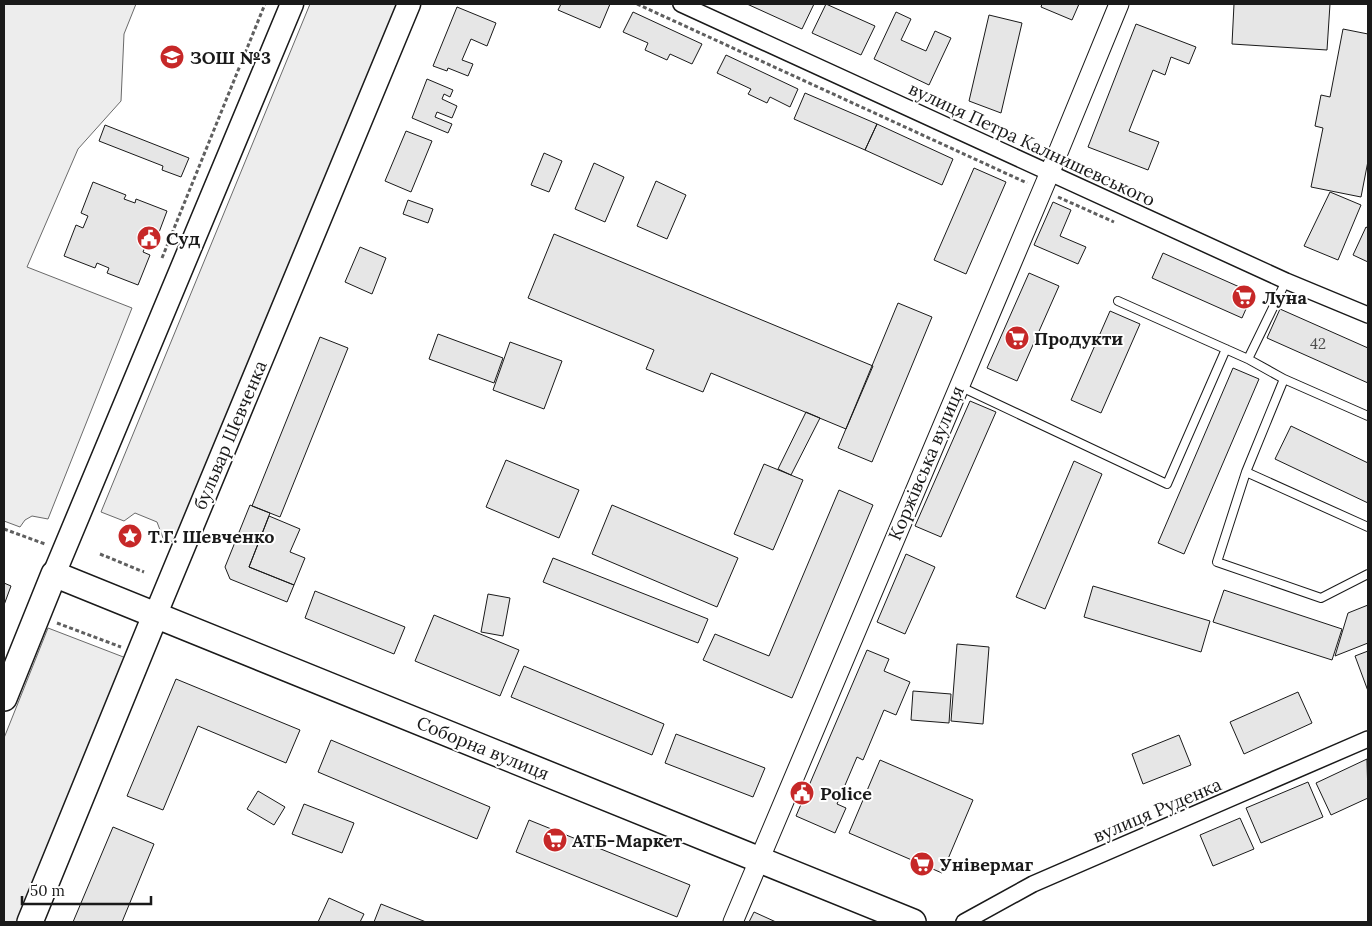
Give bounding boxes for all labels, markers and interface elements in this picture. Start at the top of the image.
school or university icon: ЗОШ №3 [159,44,185,70]
place label: ЗОШ №3 [190,46,271,69]
street label: вулиця Петра Калнишевського [905,77,1159,211]
public building icon: Суд [136,225,162,251]
place label: Суд [166,227,200,250]
supermarket icon: Луна [1231,284,1257,310]
place label: Луна [1262,286,1307,309]
supermarket icon: Продукти [1004,325,1030,351]
place label: Продукти [1034,327,1123,350]
house number: 42 [1310,334,1326,353]
street label: бульвар Шевченка [188,357,272,513]
street label: Коржівська вулиця [883,382,969,544]
place icon: Т.Г. Шевченко [117,523,143,549]
place label: Т.Г. Шевченко [148,525,274,548]
street label: Соборна вулиця [413,711,553,785]
street label: вулиця Руденка [1089,773,1225,847]
public building icon: Police [789,780,815,806]
place label: Police [820,782,872,805]
supermarket icon: АТБ-Маркет [542,827,568,853]
place label: АТБ-Маркет [572,829,683,852]
supermarket icon: Універмаг [909,851,935,877]
place label: Універмаг [940,853,1033,876]
scale bar [22,874,151,906]
text: 50 m [30,881,65,900]

